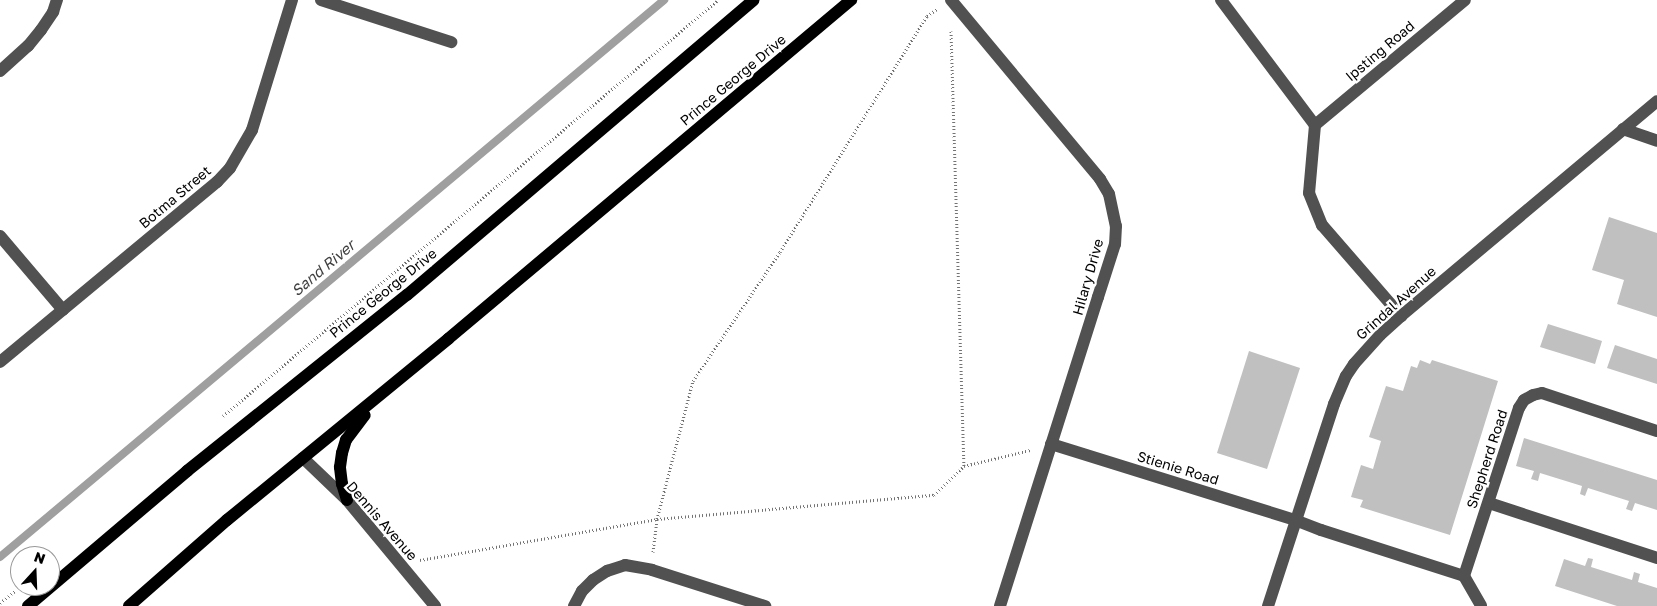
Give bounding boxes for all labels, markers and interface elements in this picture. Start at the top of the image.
street label: Ipsting Road [1342,17,1418,85]
street label: Prince George Drive [677,31,789,129]
street label: Botma Street [136,162,214,232]
water label: Sand River [288,236,358,300]
street label: Hilary Drive [1069,237,1107,317]
street label: Prince George Drive [326,245,440,341]
street label: Grindal Avenue [1353,263,1439,343]
street label: Shepherd Road [1463,408,1511,510]
street label: Stienie Road [1135,448,1221,488]
street label: Dennis Avenue [343,478,421,564]
north arrow [10,546,60,596]
text: N [32,548,48,567]

